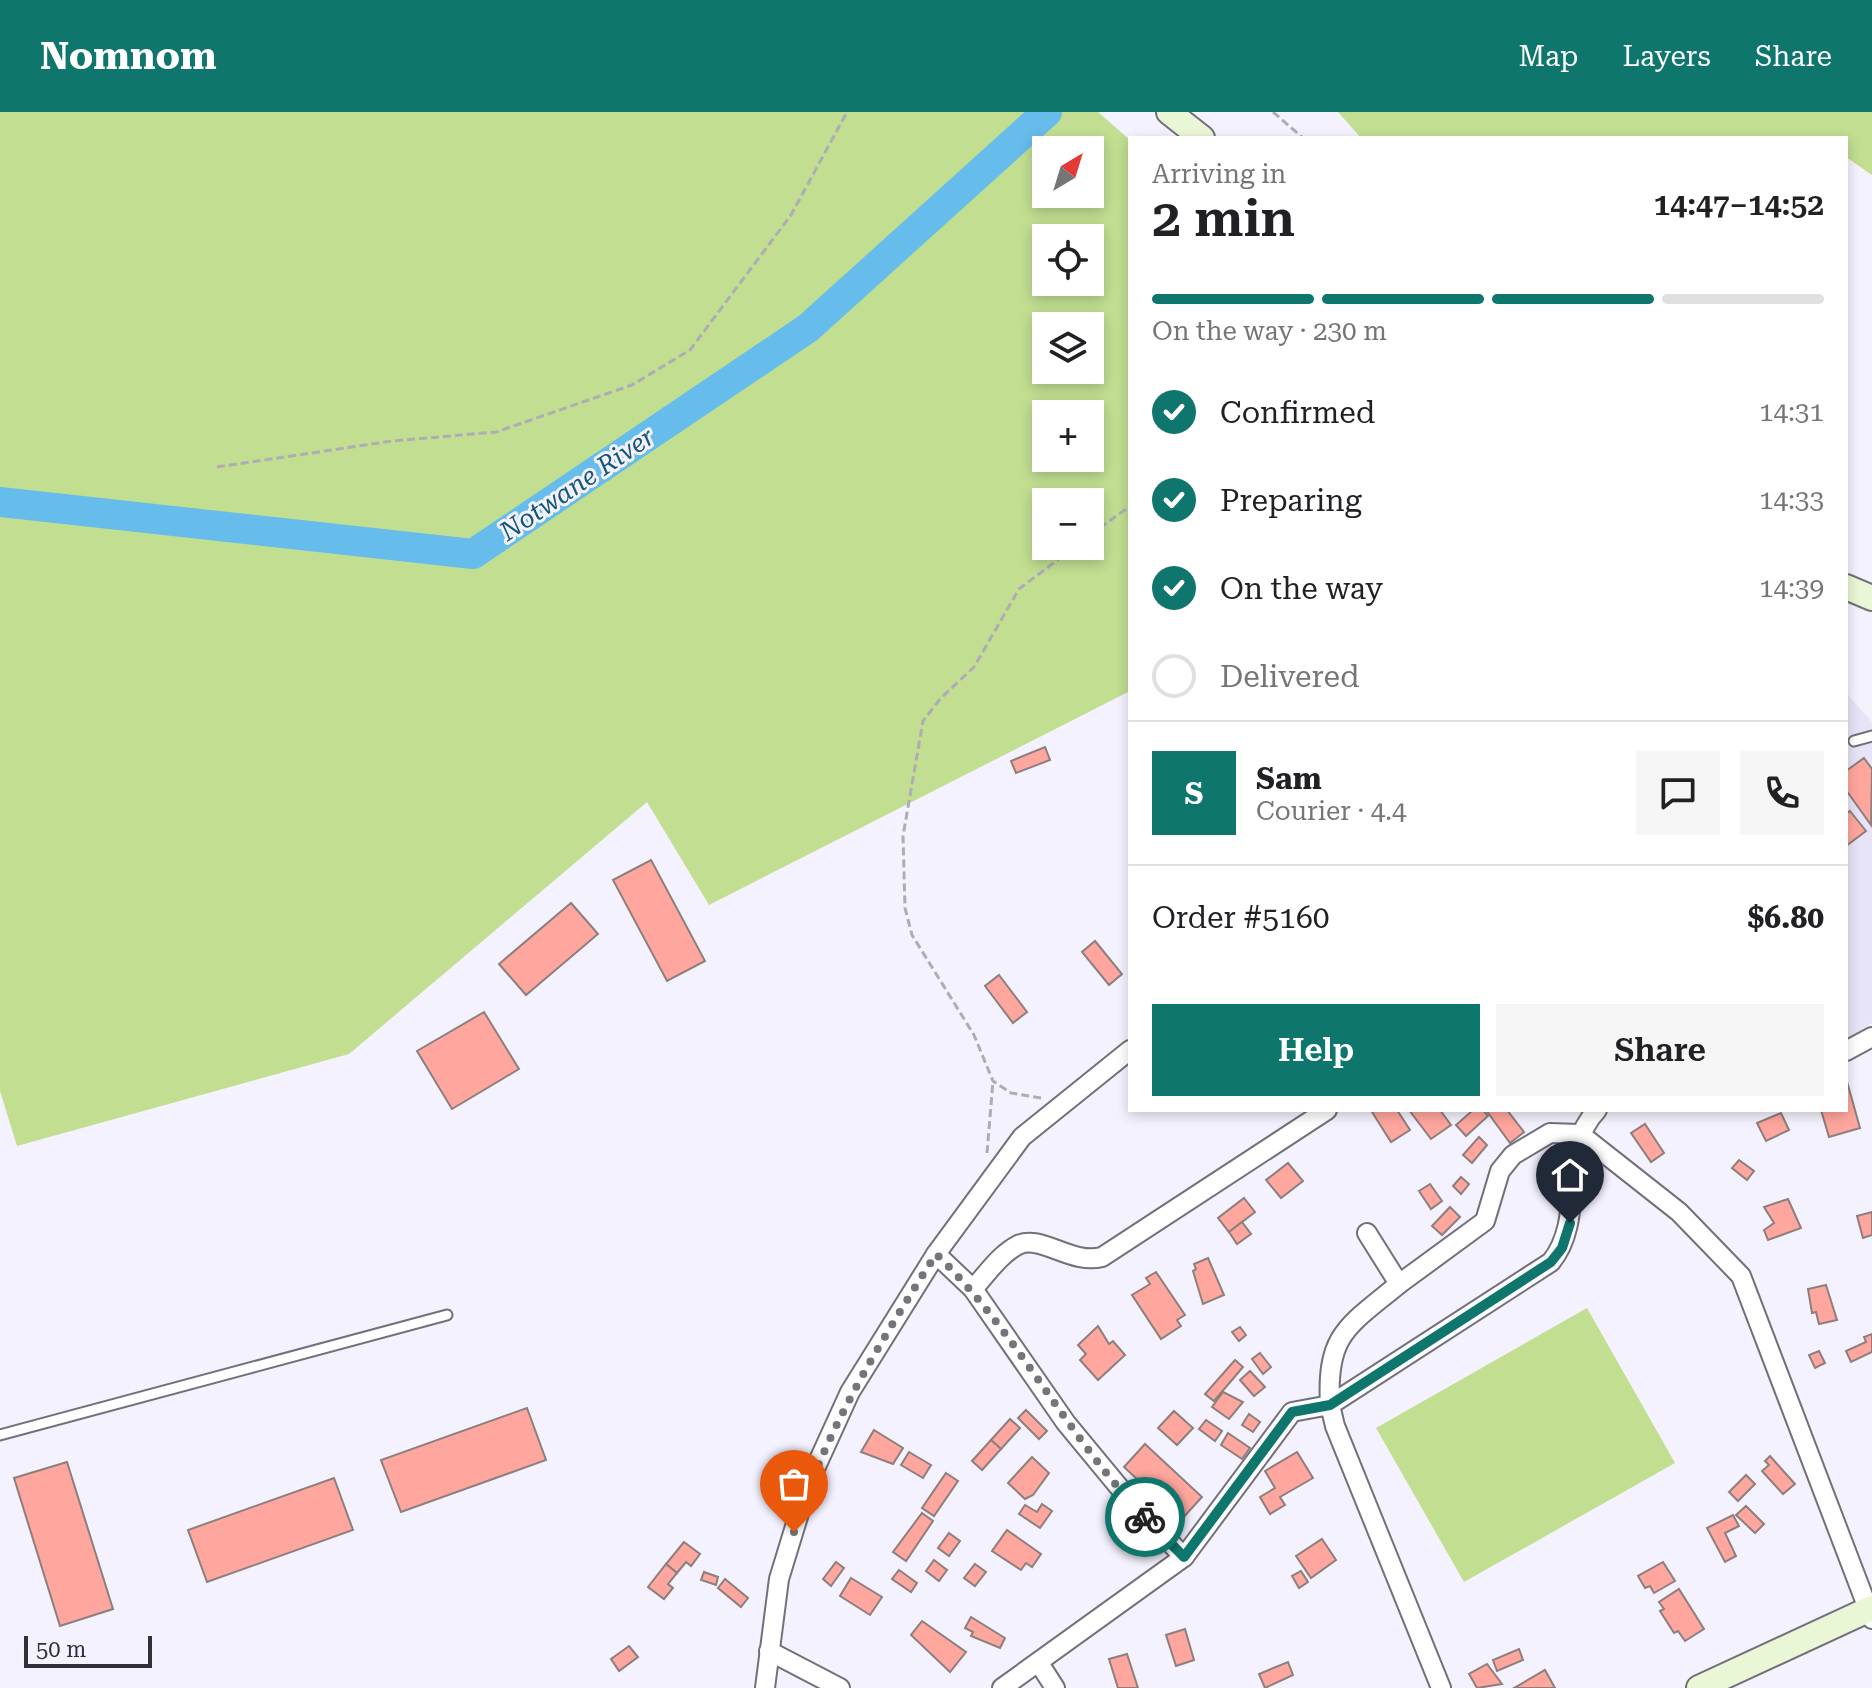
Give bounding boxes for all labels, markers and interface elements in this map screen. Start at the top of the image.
text: Nomnom [40,34,217,78]
text: Map [1519,40,1578,73]
text: Layers [1622,40,1711,73]
text: Share [1755,40,1832,73]
north arrow [1032,136,1104,208]
map controls [1032,136,1104,560]
text: Arriving in [1152,159,1286,189]
text: 14:47–14:52 [1654,187,1824,222]
text: 2 min [1152,188,1295,249]
button: locate [1032,224,1104,296]
button: layers [1032,312,1104,384]
text: On the way · 230 m [1152,316,1387,346]
icon: check [1152,390,1196,434]
text: Confirmed [1220,395,1375,430]
text: 14:31 [1759,397,1824,427]
button: + [1032,400,1104,472]
water label: Notwane River [493,421,660,547]
icon: check [1152,478,1196,522]
text: Preparing [1220,483,1362,518]
text: 14:33 [1759,485,1824,515]
button: − [1032,488,1104,560]
icon: check [1152,566,1196,610]
text: On the way [1220,571,1383,606]
text: 14:39 [1759,573,1824,603]
text: Delivered [1220,659,1359,694]
button: chat [1636,751,1720,835]
button: phone [1740,751,1824,835]
text: Sam [1256,761,1322,796]
text: S [1185,776,1203,811]
text: Courier · 4.4 [1256,796,1406,826]
text: Order #5160 [1152,900,1330,935]
text: $6.80 [1747,900,1824,935]
button: Help [1152,1004,1480,1096]
button: Share [1496,1004,1824,1096]
pin [1536,1141,1604,1223]
icon: home [1548,1153,1592,1197]
pin [760,1450,828,1532]
icon: bag [772,1462,816,1506]
courier [1105,1477,1185,1557]
icon: bike [1123,1495,1167,1539]
scale bar [24,1632,152,1668]
text: 50 m [36,1637,86,1662]

